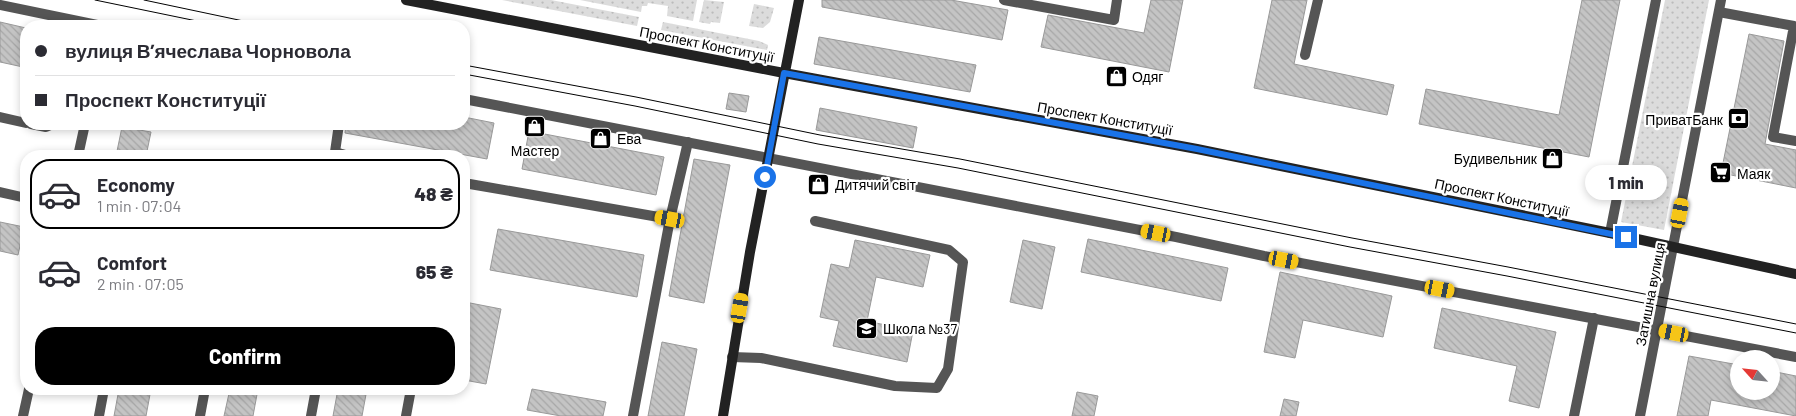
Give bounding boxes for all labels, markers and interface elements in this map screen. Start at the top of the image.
street label: Проспект Конституції [638,23,776,65]
text: вулиця Вʼячеслава Чорновола [65,39,351,62]
shop icon: Одяг [1104,64,1128,88]
place label: Одяг [1132,68,1163,85]
text: Проспект Конституції [65,88,266,111]
street label: Проспект Конституції [1036,98,1174,138]
bank icon: ПриватБанк [1727,107,1751,131]
place label: ПриватБанк [1645,111,1724,128]
shop icon: Мастер [523,115,547,139]
shop icon: Ева [589,126,613,150]
place label: Ева [617,130,642,147]
place label: Мастер [511,142,559,159]
shop icon: Будивельник [1541,146,1565,170]
place label: Будивельник [1454,150,1538,167]
supermarket icon: Маяк [1709,161,1733,185]
callout: 1 min [1585,164,1667,200]
place label: Маяк [1737,165,1771,182]
route start [754,166,776,188]
icon: car [37,172,82,217]
shop icon: Дитячий світ [807,172,831,196]
text: Economy [97,173,175,196]
text: 1 min [1608,173,1644,192]
street label: Проспект Конституції [1433,174,1571,220]
place label: Дитячий світ [835,176,917,193]
text: 48 ₴ [414,182,453,205]
text: 1 min · 07:04 [97,196,181,215]
car [1669,197,1690,229]
car [653,209,686,229]
car [1139,223,1172,243]
route end [1615,226,1637,248]
street label: Затишна вулиця [1632,241,1668,347]
icon: car [37,250,82,295]
car [1267,250,1300,270]
text: Comfort [97,251,167,274]
text: 65 ₴ [416,260,453,283]
text: 2 min · 07:05 [97,274,184,293]
car [1423,279,1456,299]
car [730,292,749,324]
school or university icon: Школа №37 [855,316,879,340]
place label: Школа №37 [883,320,958,337]
car [1657,323,1690,343]
button: Confirm [35,327,455,385]
north arrow [1730,350,1780,400]
map controls [1730,350,1780,400]

